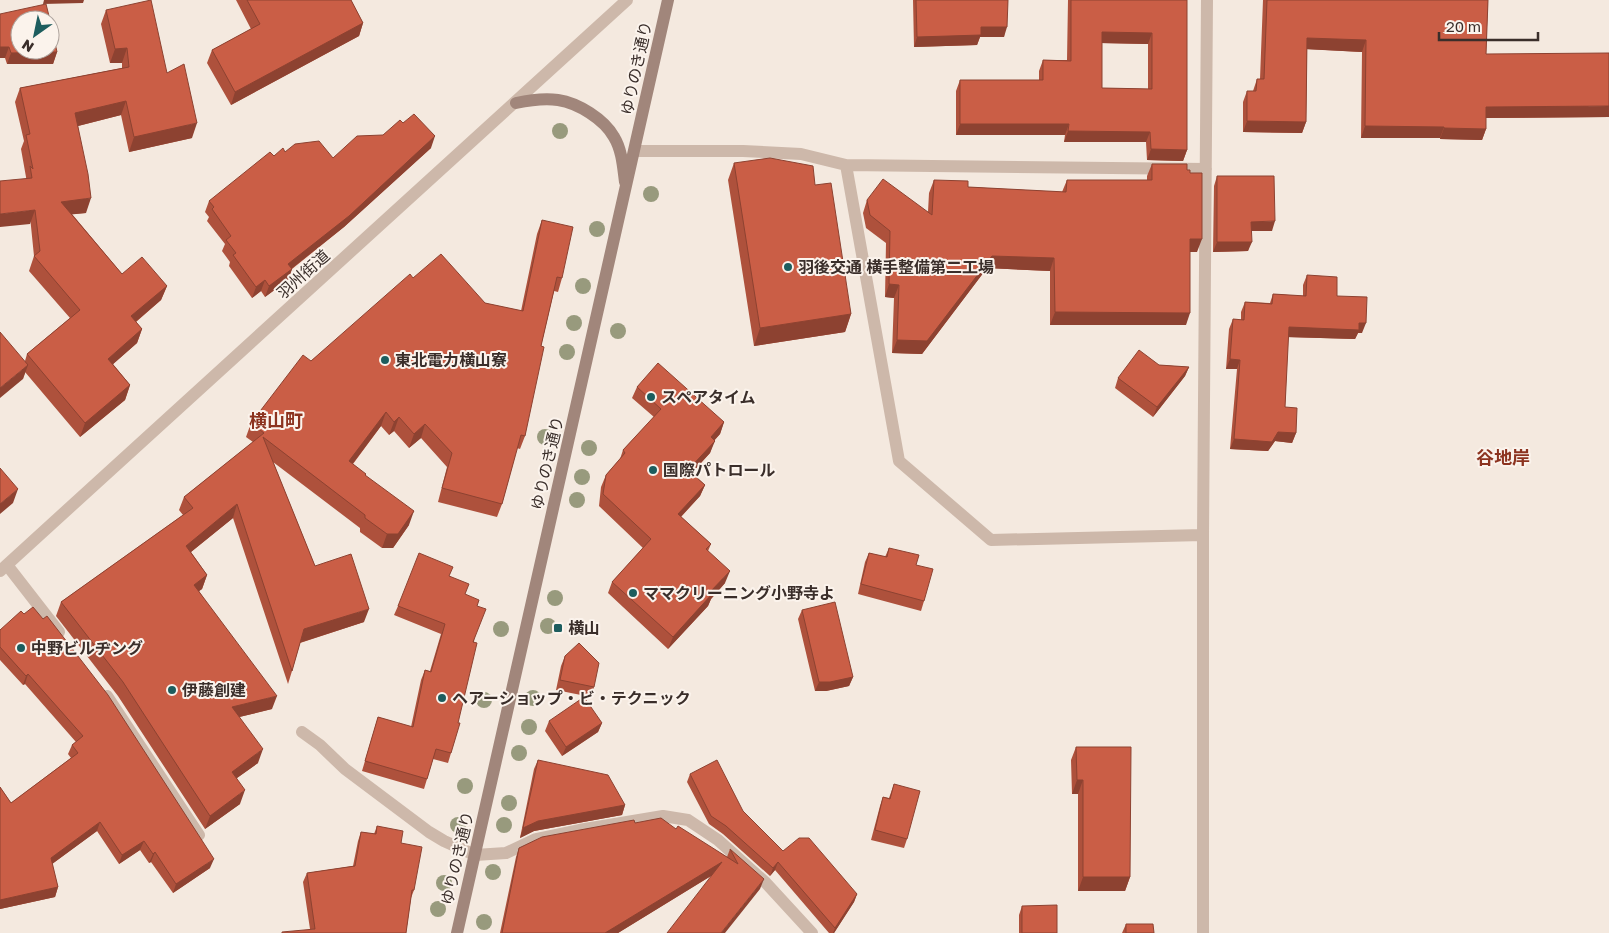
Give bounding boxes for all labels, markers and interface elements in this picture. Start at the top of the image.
north arrow [10,10,60,60]
scale bar [1439,10,1538,42]
text: 20 m [1446,17,1481,35]
street label: ゆりのき通り [616,19,656,117]
text: N [19,36,37,56]
street label: 羽州街道 [273,245,333,303]
place label: 羽後交通 横手整備第二工場 [798,257,994,277]
marker: 羽後交通 横手整備第二工場 [782,261,794,273]
place label: 東北電力横山寮 [395,350,507,370]
marker: 東北電力横山寮 [379,354,391,366]
place label: スペアタイム [661,387,756,407]
marker: スペアタイム [645,391,657,403]
district label: 横山町 [249,409,303,431]
street label: ゆりのき通り [527,414,567,512]
district label: 谷地岸 [1476,446,1530,468]
place label: 国際パトロール [663,460,775,480]
marker: 国際パトロール [647,464,659,476]
place label: ママクリーニング小野寺よ [643,583,835,603]
marker: ママクリーニング小野寺よ [627,587,639,599]
place label: 横山 [568,618,600,638]
marker: 横山 [552,622,564,634]
place label: 中野ビルヂング [31,638,143,658]
marker: 中野ビルヂング [15,642,27,654]
place label: 伊藤創建 [181,680,246,700]
marker: 伊藤創建 [166,684,178,696]
place label: ヘアーショップ・ビ・テクニック [452,688,691,708]
marker: ヘアーショップ・ビ・テクニック [436,692,448,704]
street label: ゆりのき通り [437,809,477,907]

